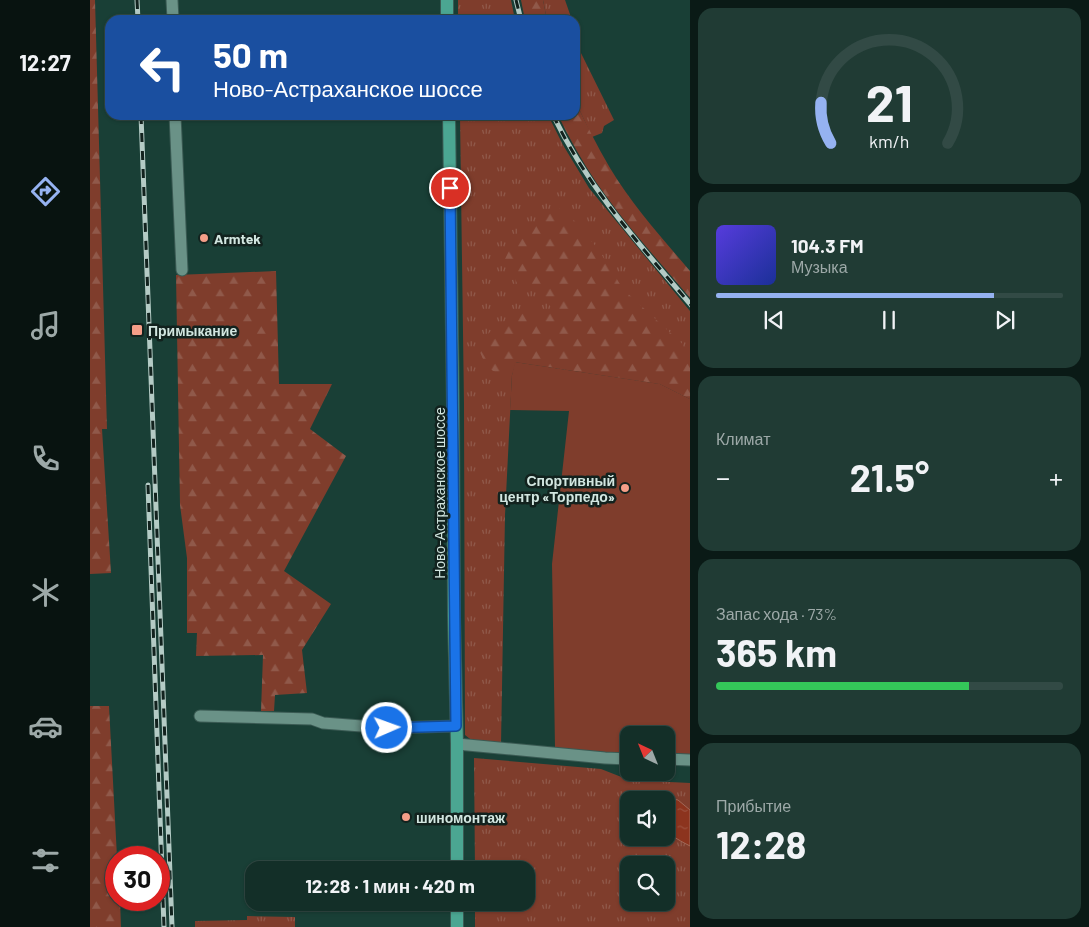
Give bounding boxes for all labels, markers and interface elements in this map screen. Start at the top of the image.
text: 50 m [213,33,288,75]
icon: left [130,35,195,100]
text: 12:27 [19,49,71,75]
text: 21 [866,70,913,132]
text: Ново-Астраханское шоссе [213,75,483,101]
text: km/h [869,130,910,152]
pin [429,167,471,209]
icon: directions [28,174,63,209]
icon: arrive [436,174,464,202]
place label: Armtek [214,230,261,247]
marker: Armtek [198,232,210,244]
text: 104.3 FM [791,234,863,257]
text: Музыка [791,257,848,276]
icon: previous [760,306,788,334]
icon: pause [875,306,903,334]
icon: next [991,306,1019,334]
icon: music [28,308,63,343]
place label: Примыкание [148,322,237,339]
marker: Примыкание [130,323,144,337]
street label: Ново-Астраханское шоссе [431,407,448,579]
text: Климат [716,429,770,448]
icon: phone [28,441,63,476]
text: 21.5° [850,454,929,500]
text: − [716,460,730,494]
text: + [1049,460,1063,494]
place label: Спортивный центр «Торпедо» [499,472,615,505]
marker: Спортивный центр «Торпедо» [619,482,631,494]
icon: climate [28,575,63,610]
text: Запас хода · 73% [716,604,837,623]
text: 365 km [716,629,837,675]
position arrow [360,701,412,753]
icon: car [28,709,63,744]
north arrow [620,726,675,781]
map controls [620,726,675,911]
button: sound [620,791,675,846]
text: Прибытие [716,796,791,815]
place label: шиномонтаж [416,809,506,826]
marker: шиномонтаж [400,811,412,823]
text: 12:28 [716,821,806,867]
icon: filters [28,843,63,878]
speed limit sign: 30 [105,846,170,911]
button: search [620,856,675,911]
text: 12:28 · 1 мин · 420 m [305,874,475,897]

